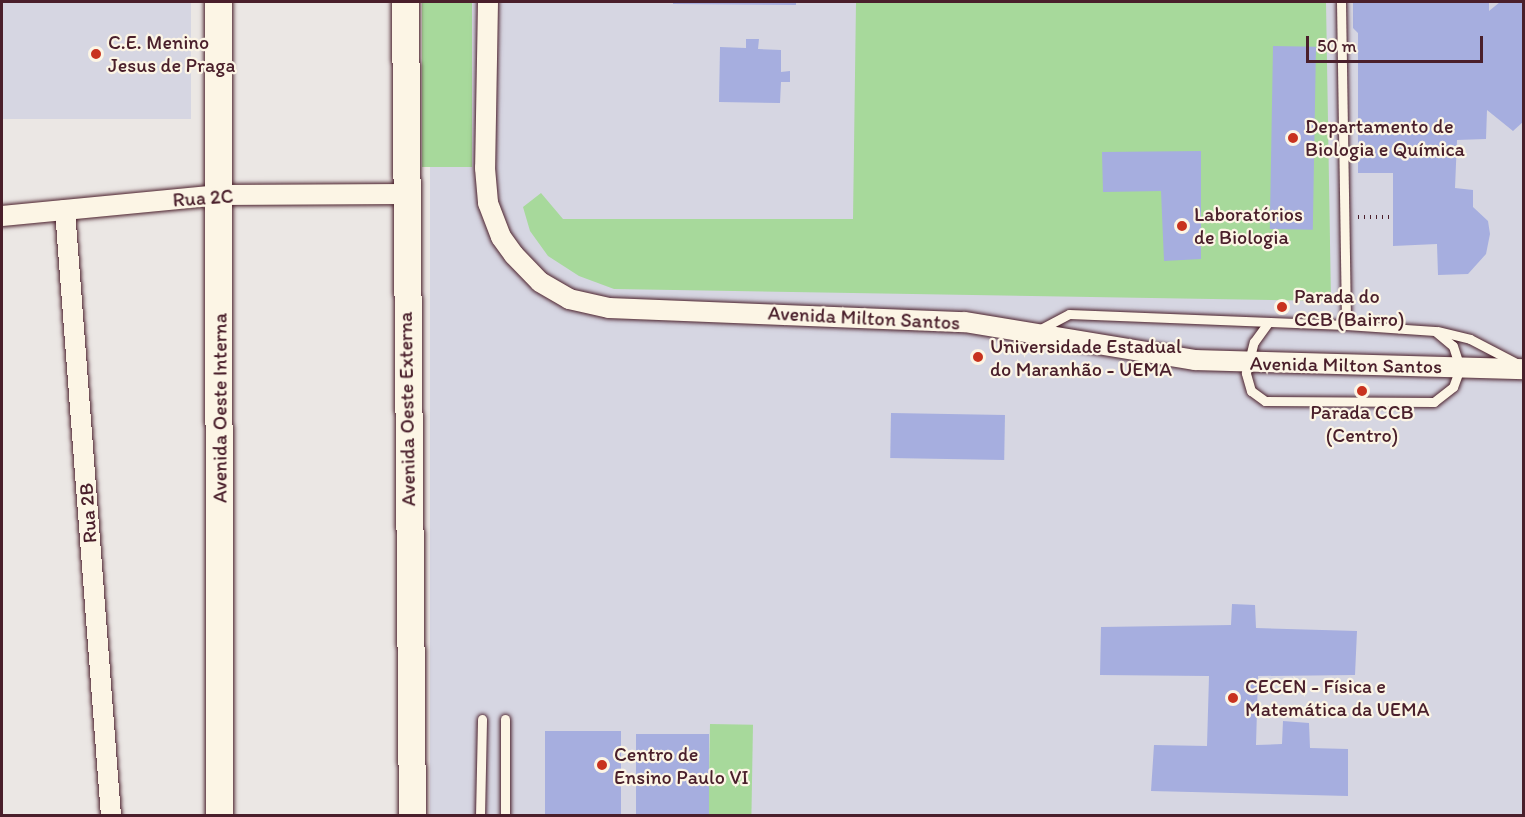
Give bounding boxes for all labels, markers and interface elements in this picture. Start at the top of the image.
scale bar [1309,24,1486,62]
place label: C.E. Menino Jesus de Praga [108,30,235,77]
text: 50 m [1317,35,1357,57]
marker: C.E. Menino Jesus de Praga [89,47,103,61]
place label: Departamento de Biologia e Química [1305,114,1465,161]
marker: Departamento de Biologia e Química [1286,131,1300,145]
street label: Rua 2C [172,184,234,212]
place label: Laboratórios de Biologia [1194,202,1303,249]
marker: Laboratórios de Biologia [1175,219,1189,233]
place label: Parada do CCB (Bairro) [1294,284,1404,331]
marker: Parada do CCB (Bairro) [1275,300,1289,314]
street label: Avenida Milton Santos [767,301,961,335]
street label: Avenida Oeste Interna [208,312,232,504]
street label: Avenida Oeste Externa [393,312,421,506]
place label: Universidade Estadual do Maranhão - UEMA [990,334,1182,381]
marker: Universidade Estadual do Maranhão - UEMA [971,350,985,364]
street label: Avenida Milton Santos [1250,351,1442,379]
marker: Parada CCB (Centro) [1355,384,1369,398]
place label: Parada CCB (Centro) [1310,400,1414,447]
street label: Rua 2B [74,482,102,544]
place label: CECEN - Física e Matemática da UEMA [1245,674,1430,721]
marker: CECEN - Física e Matemática da UEMA [1226,691,1240,705]
place label: Centro de Ensino Paulo VI [614,742,748,789]
marker: Centro de Ensino Paulo VI [595,758,609,772]

